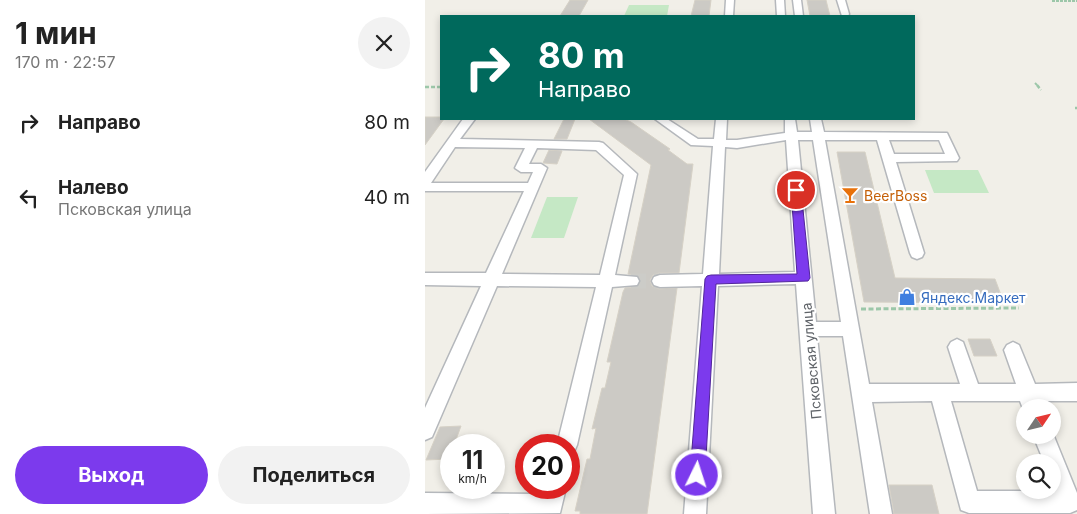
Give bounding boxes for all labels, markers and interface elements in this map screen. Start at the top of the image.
text: 1 мин [15,15,97,51]
button: close [358,17,410,69]
text: 80 m [538,34,625,76]
icon: right [455,35,520,100]
text: 170 m · 22:57 [15,52,115,72]
text: Направо [538,76,631,102]
icon: right [15,109,43,137]
text: Направо [58,111,141,134]
text: 80 m [364,111,410,134]
pin [775,169,817,211]
text: Налево [58,176,129,199]
icon: arrive [782,176,810,204]
icon: left [15,184,43,212]
bar icon: BeerBoss [840,185,860,205]
text: 40 m [364,186,410,209]
place label: BeerBoss [864,187,927,204]
text: Псковская улица [58,199,192,219]
shop icon: Яндекс.Маркет [897,287,917,307]
place label: Яндекс.Маркет [921,289,1026,306]
street label: Псковская улица [797,302,825,420]
north arrow [1016,399,1061,444]
map controls [1016,399,1061,499]
speed limit sign: 20 [515,434,580,499]
text: 11 [462,445,483,475]
button: Выход [15,446,208,504]
button: Поделиться [218,446,410,504]
position arrow [670,448,722,500]
button: search [1016,454,1061,499]
text: km/h [458,471,487,486]

